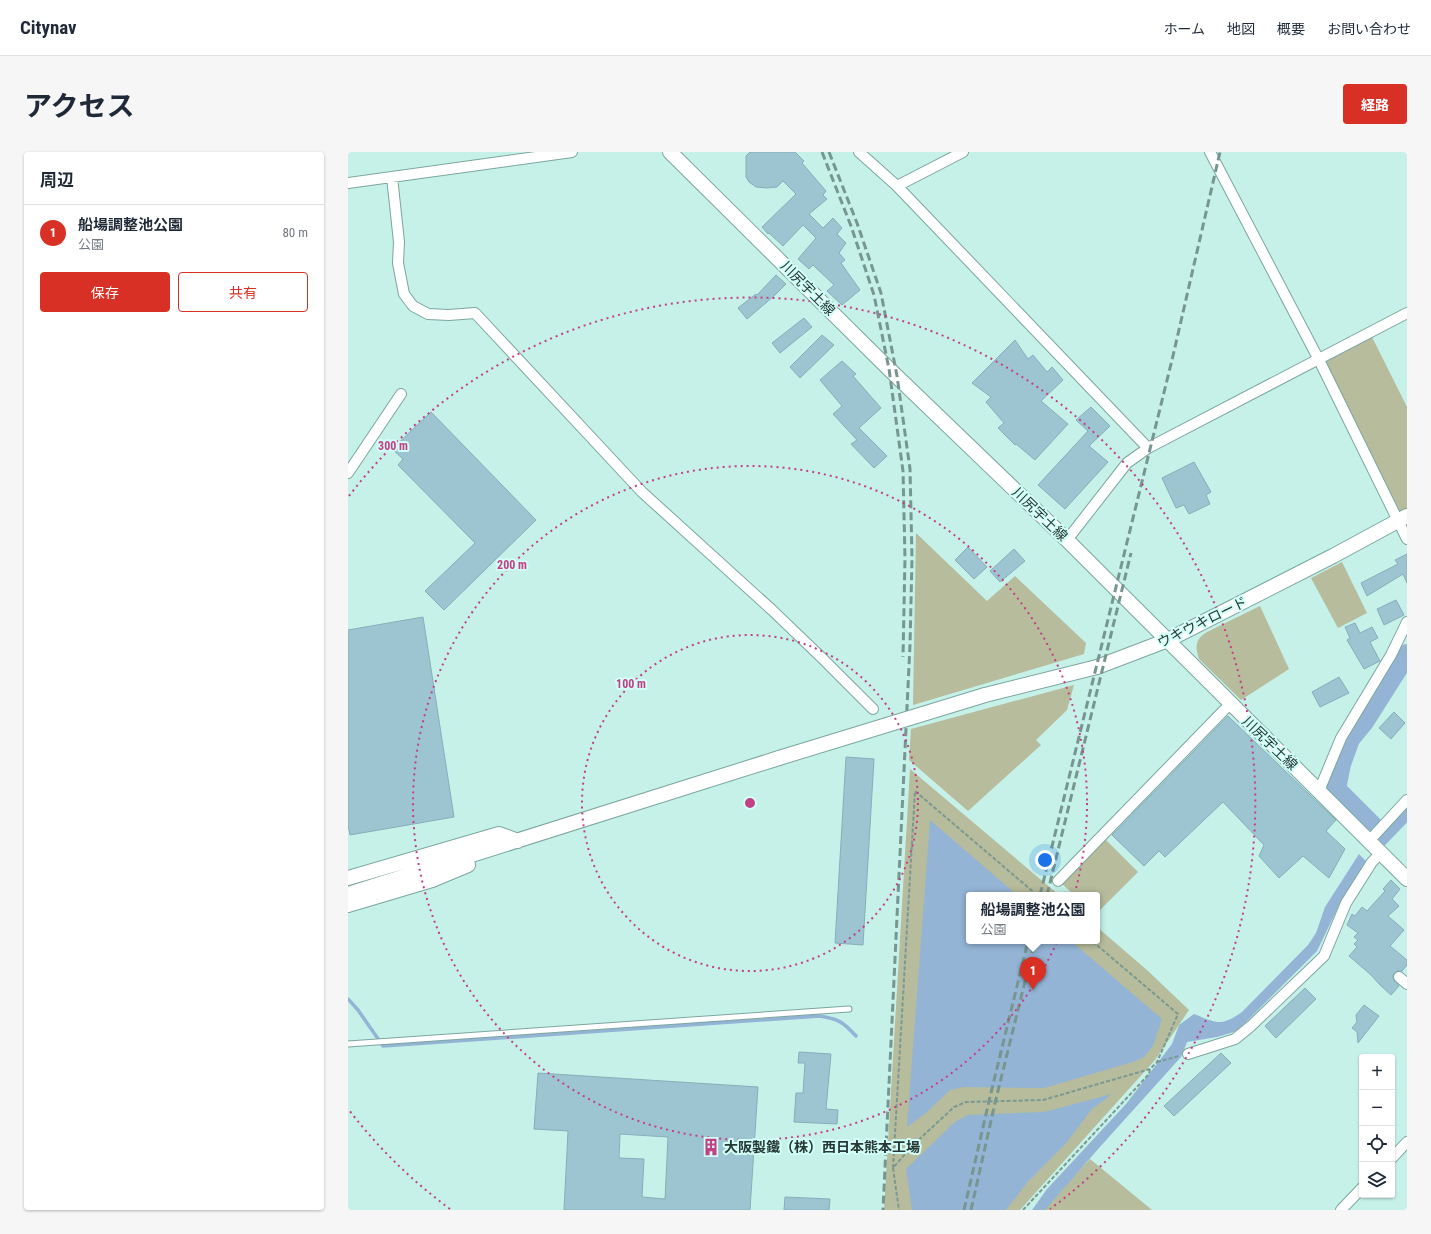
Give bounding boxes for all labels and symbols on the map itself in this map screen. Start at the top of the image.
street label: 川尻宇土線 [778,258,838,318]
text: 300 m [378,439,408,453]
street label: 川尻宇土線 [1009,484,1071,544]
text: 200 m [497,558,527,572]
street label: ウキウキロード [1154,593,1250,651]
text: 100 m [616,677,646,691]
street label: 川尻宇土線 [1239,713,1301,773]
centre of rings [743,796,757,810]
your location [1035,850,1055,870]
pin: 1 [1020,957,1046,990]
building icon: 大阪製鐵（株）西日本熊本工場 [701,1137,721,1157]
place label: 大阪製鐵（株）西日本熊本工場 [724,1139,920,1155]

